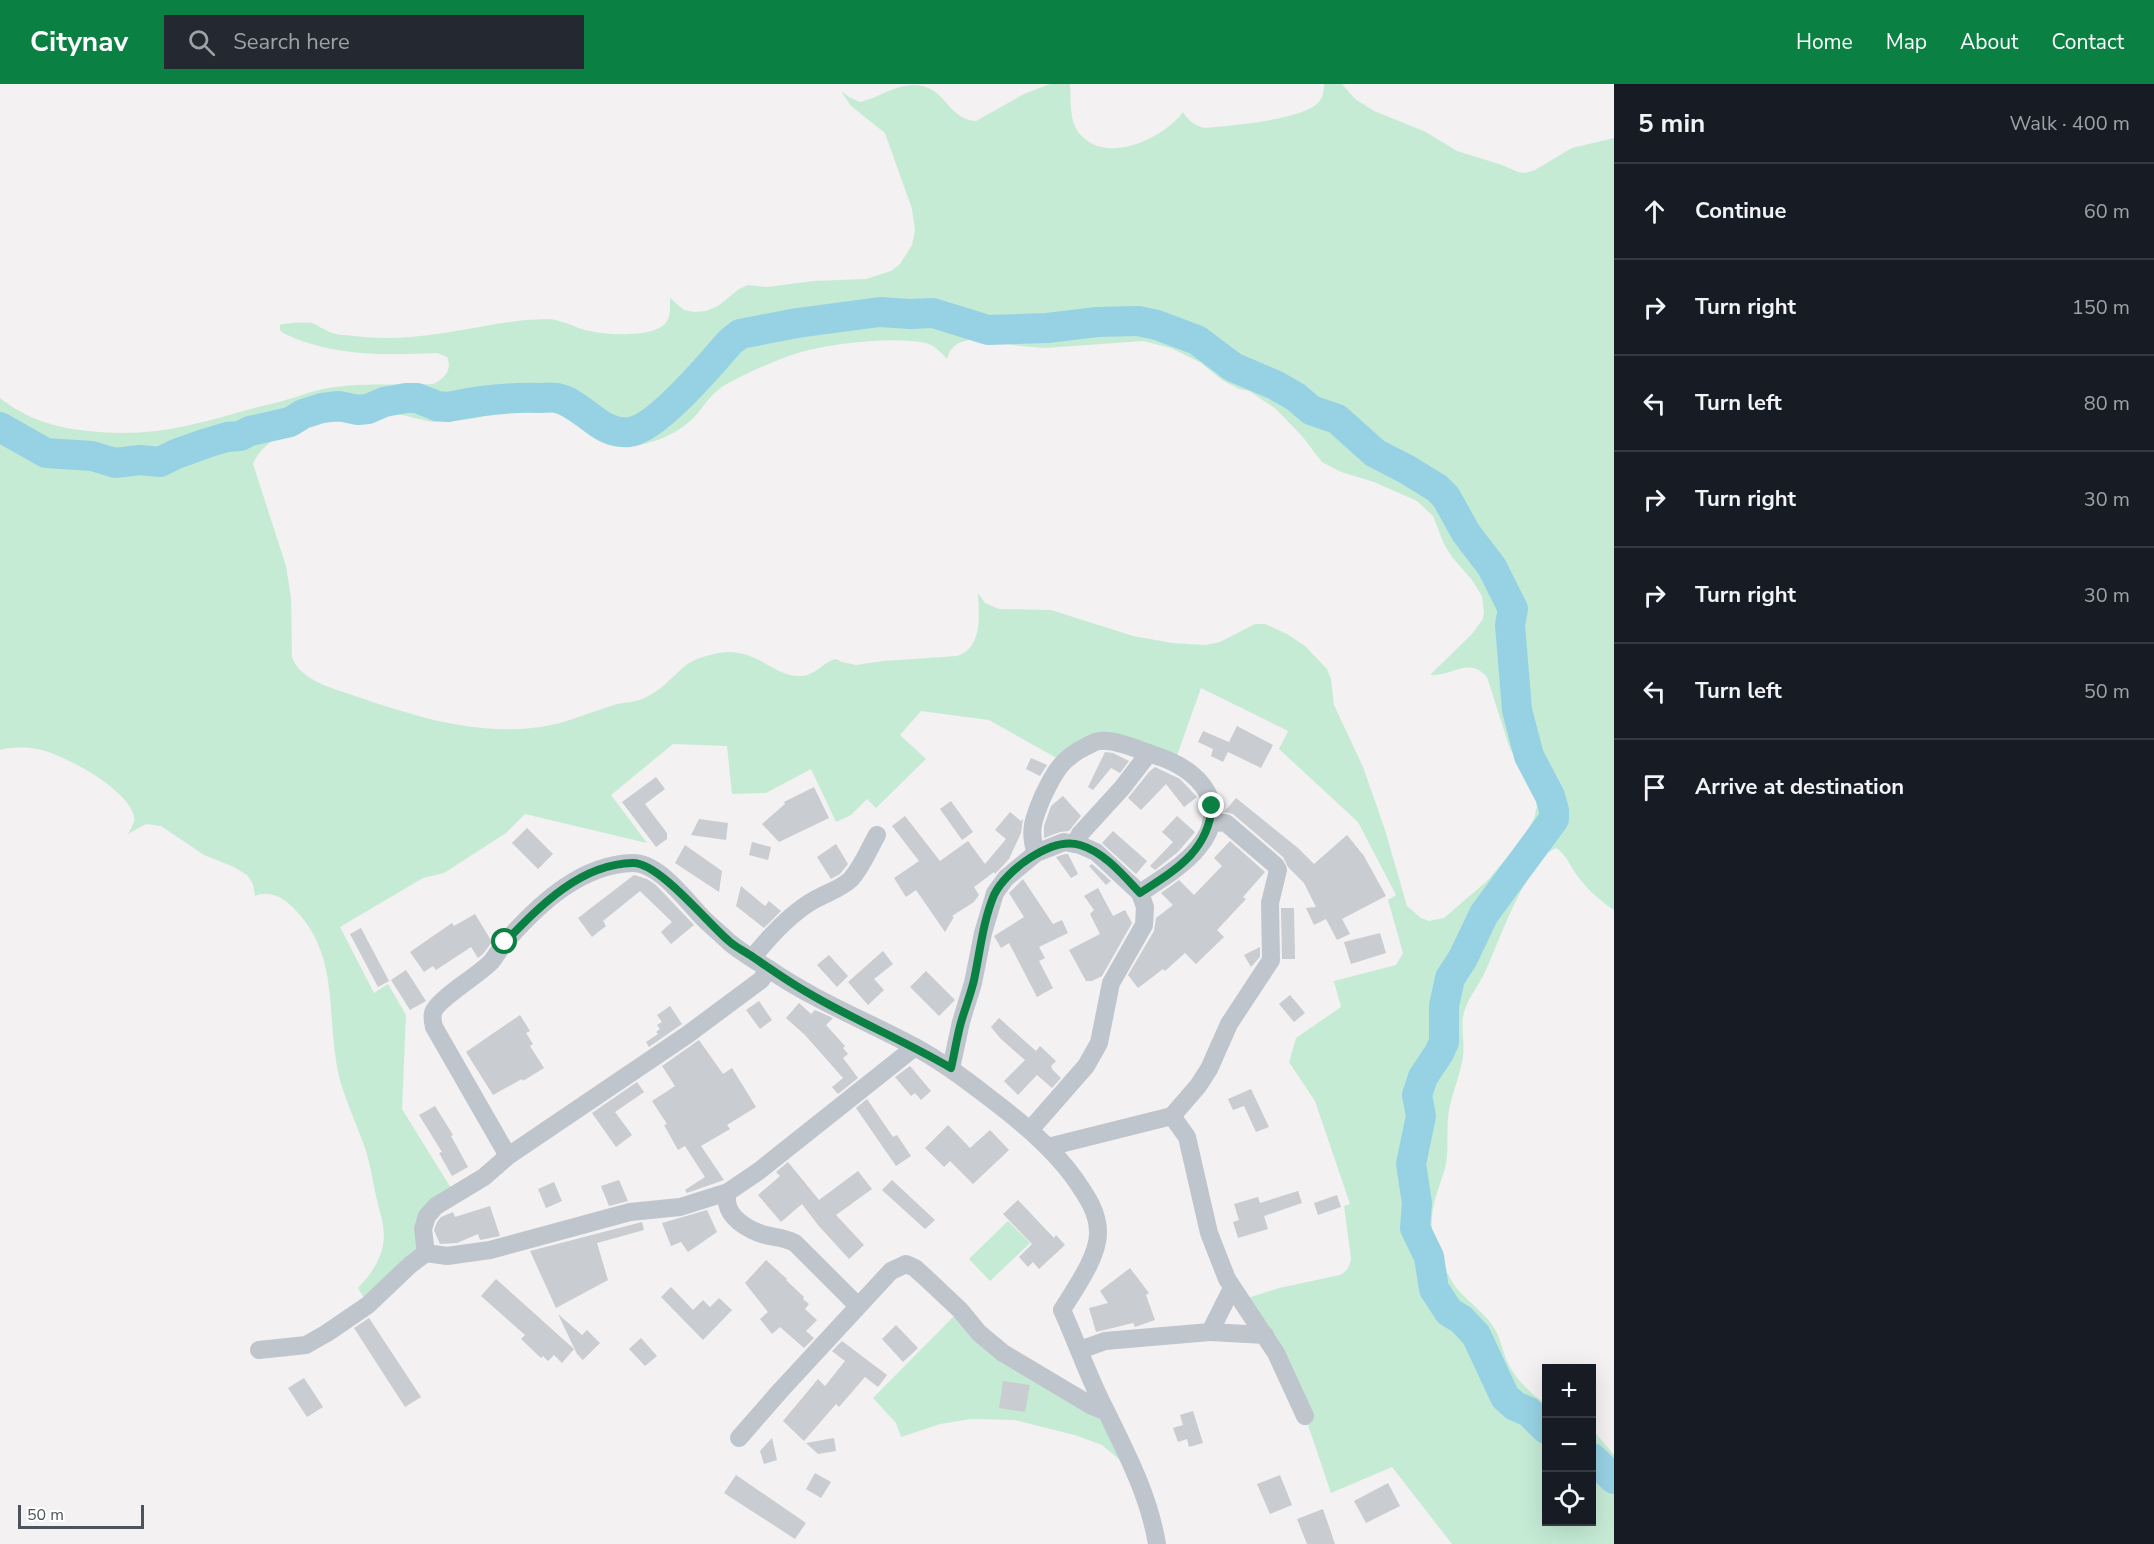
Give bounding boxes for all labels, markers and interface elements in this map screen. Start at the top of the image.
search box [164,15,584,69]
text: Citynav [30,23,128,61]
icon: search [185,26,218,59]
text: Search here [233,27,350,57]
text: Home [1796,28,1853,56]
text: Map [1886,28,1927,56]
text: About [1960,28,2018,56]
text: Contact [2051,28,2124,56]
text: 5 min [1638,106,1705,141]
text: Walk · 400 m [2010,110,2130,137]
icon: ahead [1638,195,1671,228]
text: Continue [1695,196,1786,226]
text: 60 m [2084,198,2130,225]
icon: right [1638,291,1671,324]
text: Turn right [1695,292,1796,322]
text: 150 m [2072,294,2130,321]
icon: left [1638,387,1671,420]
text: Turn left [1695,388,1782,418]
text: 80 m [2084,390,2130,417]
icon: right [1638,483,1671,516]
text: Turn right [1695,484,1796,514]
text: 30 m [2084,486,2130,513]
icon: right [1638,579,1671,612]
text: Turn right [1695,580,1796,610]
text: 30 m [2084,582,2130,609]
icon: left [1638,675,1671,708]
text: Turn left [1695,676,1782,706]
text: 50 m [2084,678,2130,705]
icon: arrive [1638,771,1671,804]
text: Arrive at destination [1695,772,1904,802]
route end [1198,792,1224,818]
route start [491,928,517,954]
map controls [1542,1364,1596,1526]
button: + [1542,1364,1596,1418]
button: − [1542,1418,1596,1472]
button: locate [1542,1472,1596,1526]
scale bar [18,1502,144,1530]
text: 50 m [27,1504,64,1526]

